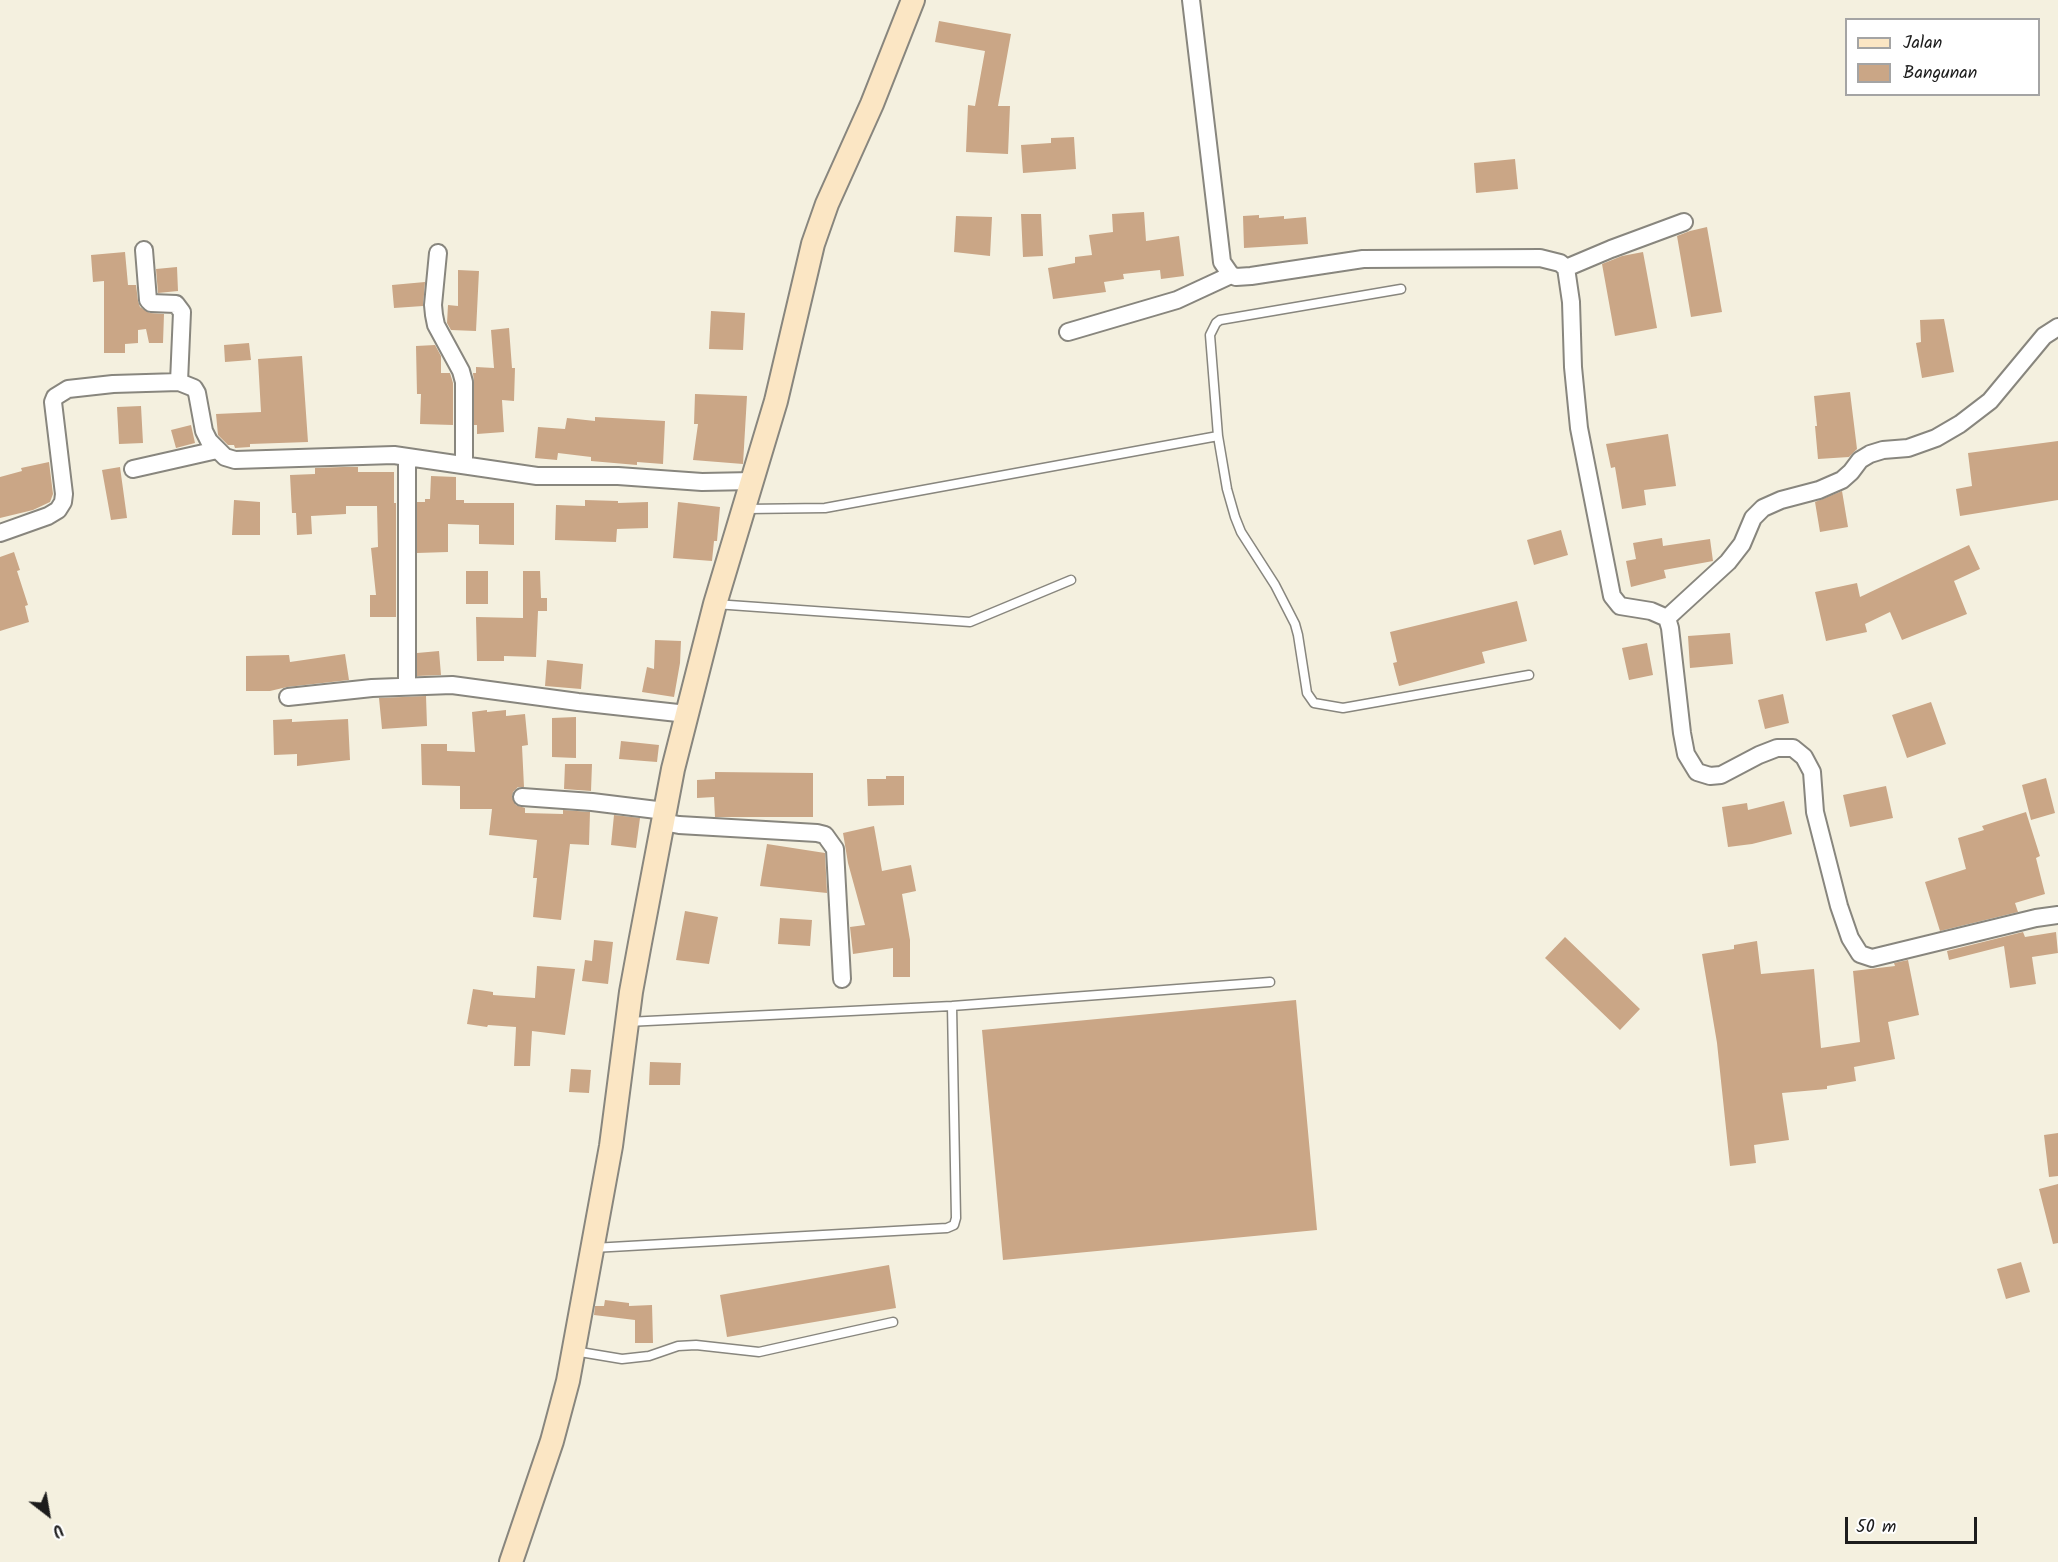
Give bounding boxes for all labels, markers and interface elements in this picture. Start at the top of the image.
legend [1845,18,2040,96]
text: Jalan [1903,29,1942,58]
text: Bangunan [1903,59,1977,88]
north arrow [18,1484,78,1544]
scale bar [1848,1505,1980,1543]
text: 50 m [1856,1513,1896,1542]
text: U [47,1517,68,1543]

